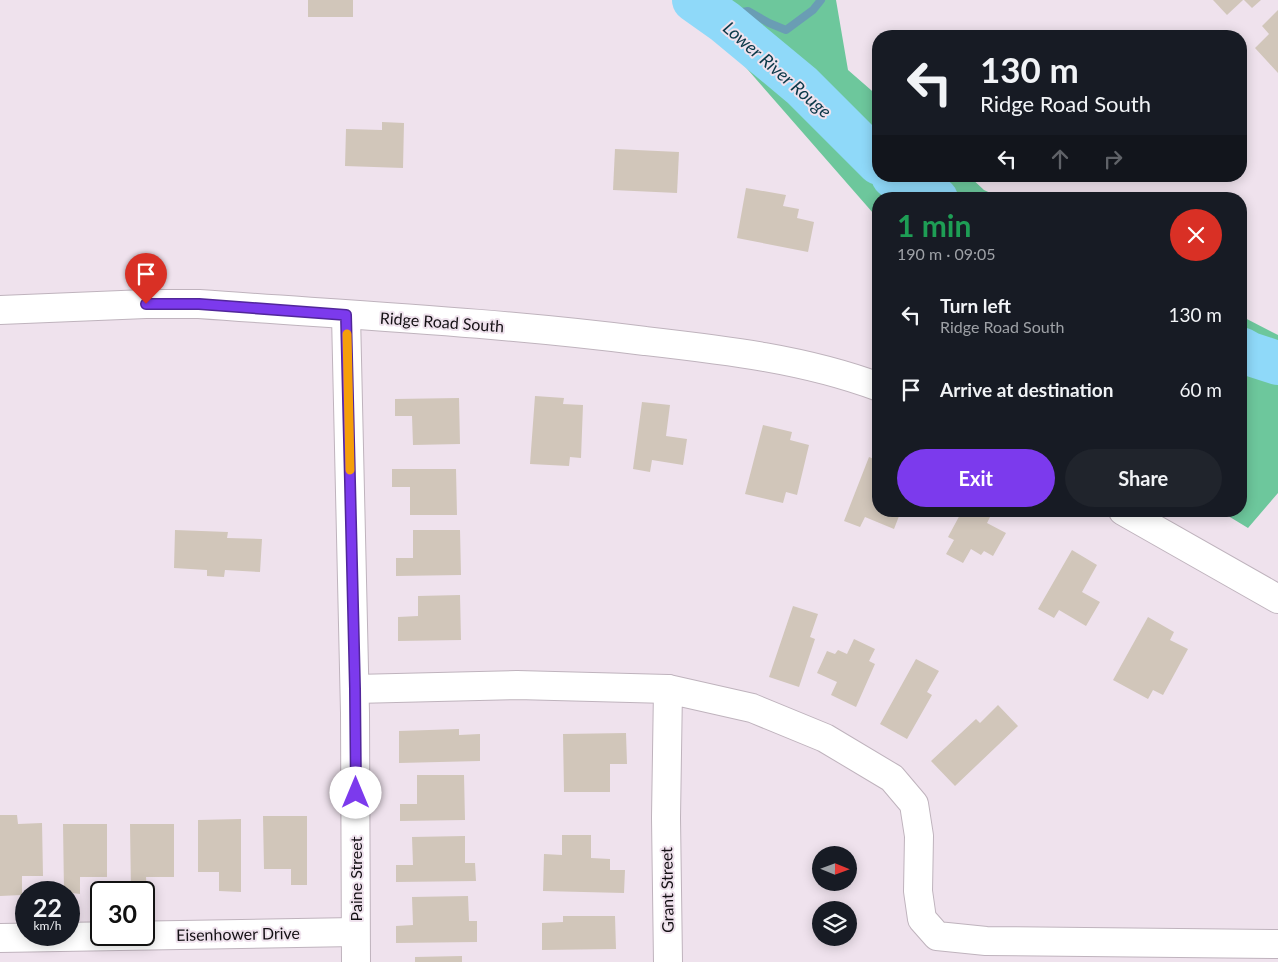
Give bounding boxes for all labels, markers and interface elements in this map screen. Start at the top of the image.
water label: Lower River Rouge [719,16,836,122]
text: 130 m [980,48,1079,90]
icon: left [897,50,962,115]
text: Ridge Road South [980,90,1151,117]
icon: left [993,145,1021,173]
icon: ahead [1046,145,1074,173]
icon: right [1099,145,1127,173]
text: 1 min [897,207,971,243]
button: close [1170,209,1222,261]
text: 190 m · 09:05 [897,244,996,263]
pin [125,253,167,304]
icon: arrive [132,260,160,288]
text: Turn left [940,294,1011,317]
icon: left [897,301,925,329]
text: 130 m [1168,303,1222,326]
street label: Ridge Road South [379,308,505,335]
text: Ridge Road South [940,317,1064,336]
icon: arrive [897,376,925,404]
text: Arrive at destination [940,378,1113,401]
text: 60 m [1179,378,1222,401]
button: Exit [897,449,1055,507]
button: Share [1065,449,1222,507]
position arrow [329,766,381,818]
street label: Paine Street [346,836,365,921]
north arrow [812,846,858,891]
map controls [812,846,857,946]
street label: Grant Street [656,847,677,933]
speed limit sign: 30 [90,881,155,946]
text: 22 [33,892,62,922]
button: layers [812,901,857,946]
text: km/h [33,918,62,933]
street label: Eisenhower Drive [176,923,300,944]

